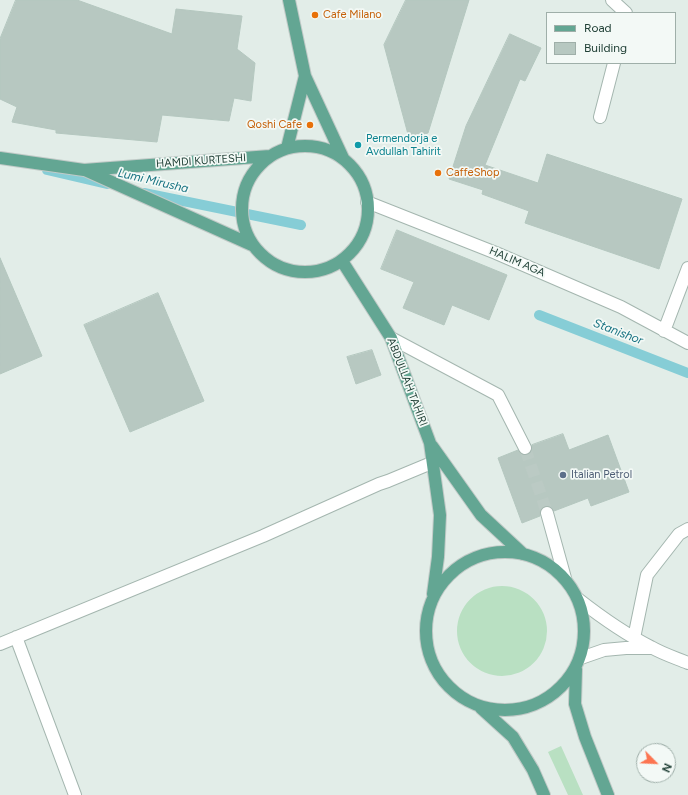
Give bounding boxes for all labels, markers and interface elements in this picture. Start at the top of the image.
place label: Cafe Milano [323,8,382,22]
marker: Cafe Milano [310,10,320,20]
legend [546,12,676,64]
text: Road [584,21,612,35]
text: Building [584,41,627,55]
place label: Qoshi Cafe [247,118,302,132]
marker: Qoshi Cafe [305,120,315,130]
place label: Permendorja e Avdullah Tahirit [366,132,441,158]
marker: Permendorja e Avdullah Tahirit [353,140,363,150]
street label: HAMDI KURTESHI [156,151,246,171]
water label: Lumi Mirusha [116,166,190,196]
place label: CaffeShop [446,166,499,180]
marker: CaffeShop [433,168,443,178]
street label: HALIM AGA [487,244,547,280]
water label: Stanishor [591,316,645,348]
street label: ABDULLAH TAHIRI [384,336,430,428]
place label: Italian Petrol [571,468,632,482]
marker: Italian Petrol [558,470,568,480]
north arrow [636,743,676,783]
text: N [659,761,674,774]

